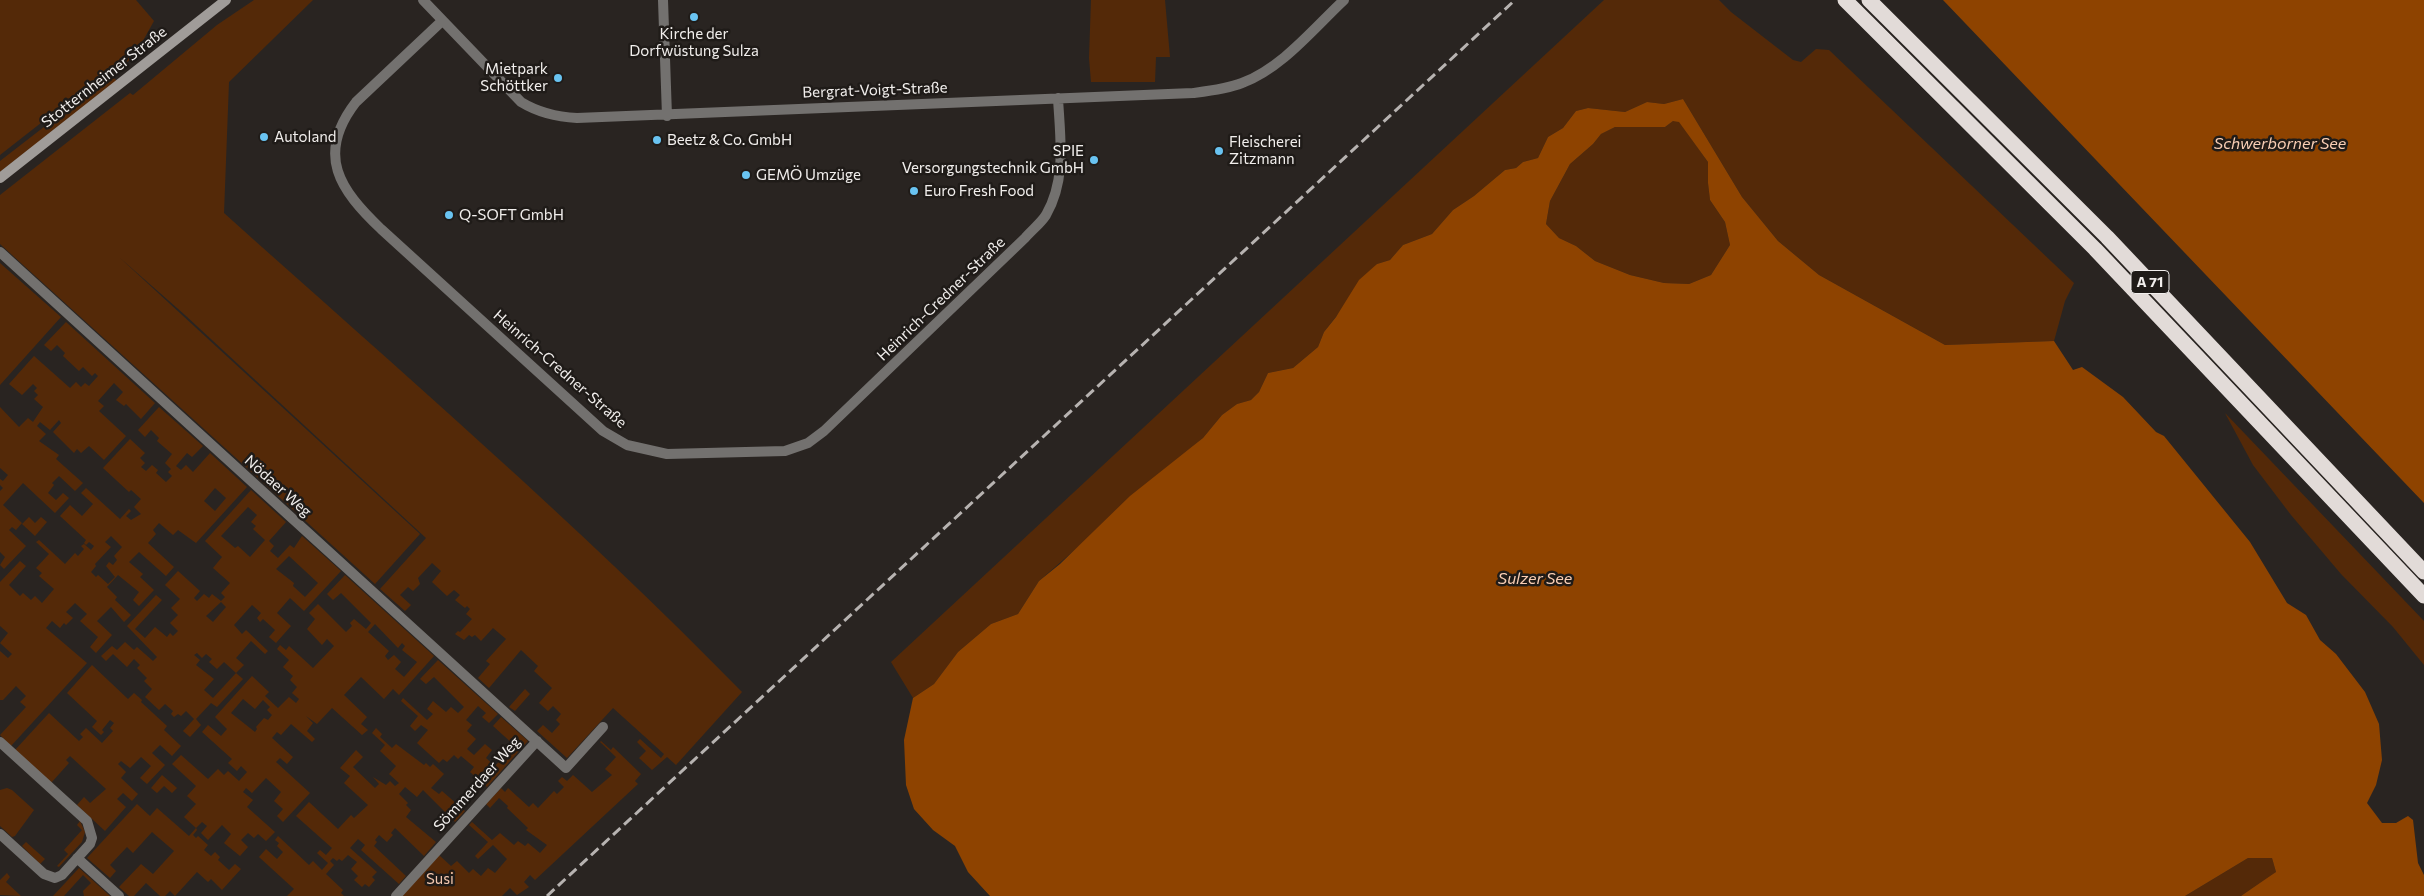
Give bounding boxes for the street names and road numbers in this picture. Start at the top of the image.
street label: Stotternheimer Straße [38,23,170,131]
street label: Bergrat-Voigt-Straße [802,78,948,102]
street label: Heinrich-Credner-Straße [873,233,1009,365]
road number: A 71 [2131,270,2169,294]
street label: Heinrich-Credner-Straße [490,306,630,432]
street label: Nödaer Weg [241,451,315,521]
street label: Sömmerdaer Weg [430,733,524,835]

